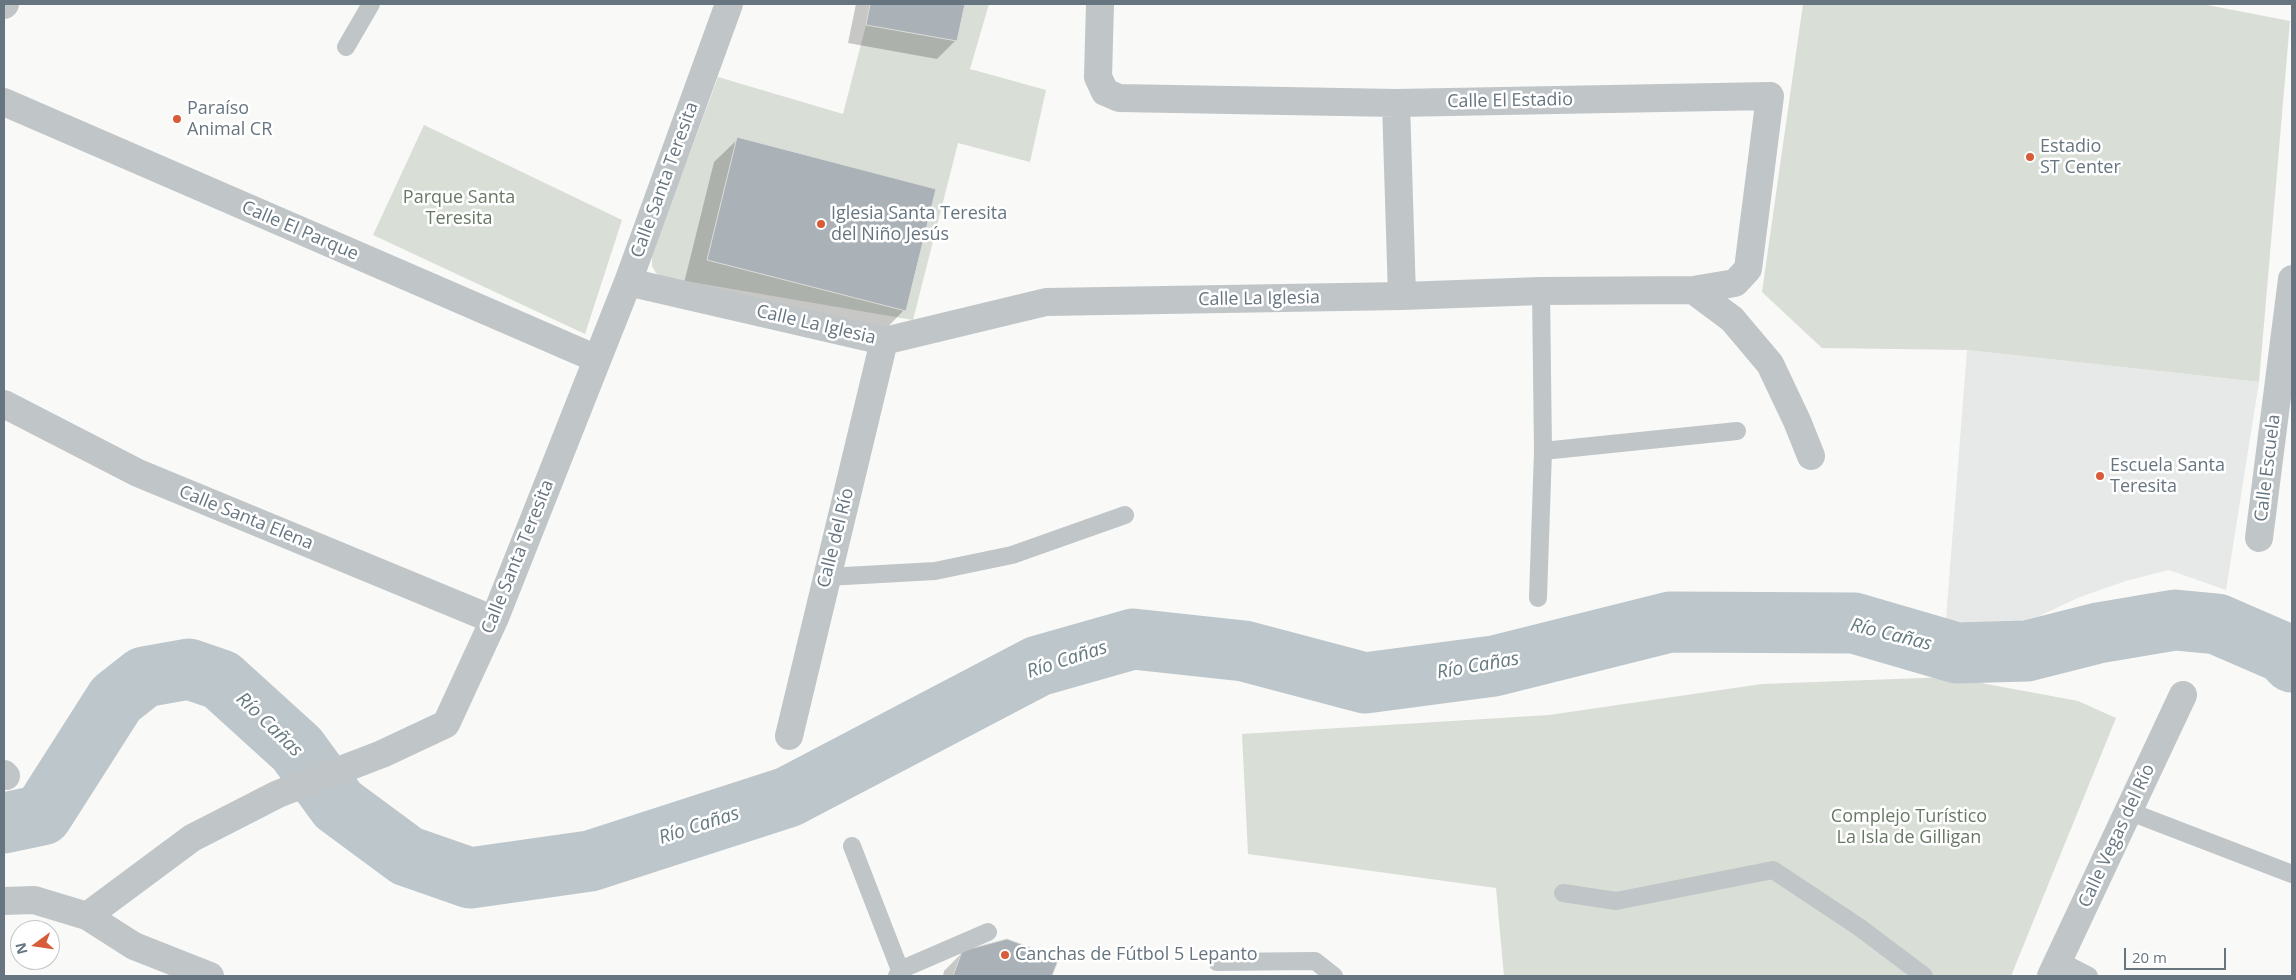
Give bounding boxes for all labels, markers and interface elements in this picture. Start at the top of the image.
street label: Calle El Estadio [1447,89,1573,113]
place label: Paraíso Animal CR [187,98,272,140]
street label: Calle Santa Teresita [627,99,703,261]
marker: Paraíso Animal CR [171,113,183,125]
place label: Estadio ST Center [2040,136,2121,178]
marker: Estadio ST Center [2024,151,2036,163]
park label: Parque Santa Teresita [403,187,515,230]
street label: Calle El Parque [238,197,362,265]
place label: Iglesia Santa Teresita del Niño Jesús [831,203,1007,245]
marker: Iglesia Santa Teresita del Niño Jesús [815,218,827,230]
street label: Calle La Iglesia [1198,287,1320,311]
street label: Calle La Iglesia [754,301,878,349]
street label: Calle Escuela [2251,413,2285,523]
place label: Escuela Santa Teresita [2110,455,2225,498]
marker: Escuela Santa Teresita [2094,470,2106,482]
street label: Calle Santa Teresita [477,477,559,637]
street label: Calle Santa Elena [176,481,316,555]
street label: Calle del Río [813,486,859,590]
water label: Río Cañas [1848,614,1934,656]
water label: Río Cañas [1024,636,1110,684]
water label: Río Cañas [1435,648,1521,684]
water label: Río Cañas [231,688,307,762]
street label: Calle Vegas del Río [2074,761,2160,911]
water label: Río Cañas [656,802,742,850]
park label: Complejo Turístico La Isla de Gilligan [1831,806,1987,849]
north arrow [10,920,60,970]
scale bar [2126,938,2228,970]
text: N [10,941,32,956]
place label: Canchas de Fútbol 5 Lepanto [1015,944,1258,966]
text: 20 m [2132,947,2167,967]
marker: Canchas de Fútbol 5 Lepanto [999,949,1011,961]

